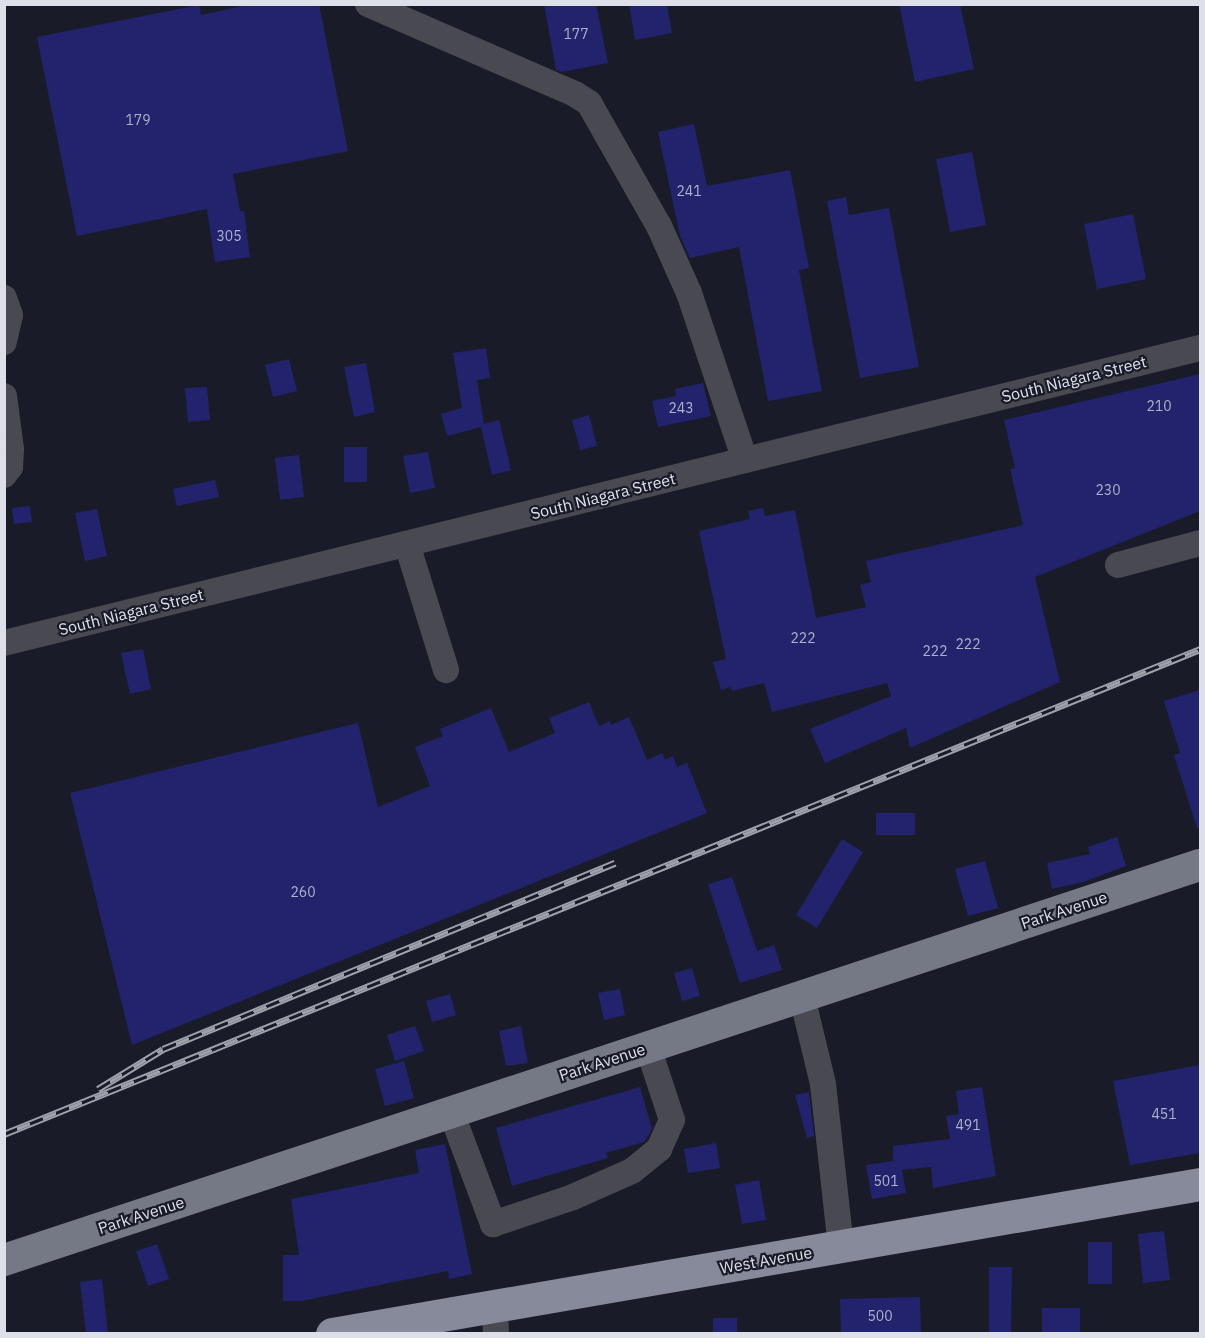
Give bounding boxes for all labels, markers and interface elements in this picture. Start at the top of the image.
house number: 177 [563,26,589,42]
house number: 179 [125,112,151,128]
house number: 241 [676,183,702,199]
house number: 305 [216,228,242,244]
street label: South Niagara Street [1000,352,1148,406]
house number: 210 [1146,398,1172,414]
house number: 243 [668,400,694,416]
street label: South Niagara Street [529,469,677,523]
house number: 230 [1095,482,1121,498]
street label: South Niagara Street [57,585,205,639]
house number: 222 [790,630,816,646]
house number: 222 [955,636,981,652]
house number: 222 [922,643,948,659]
house number: 260 [290,884,316,900]
street label: Park Avenue [1018,887,1110,933]
street label: Park Avenue [556,1039,648,1085]
house number: 451 [1151,1106,1177,1122]
house number: 491 [955,1117,981,1133]
house number: 501 [873,1173,899,1189]
street label: Park Avenue [95,1192,187,1238]
street label: West Avenue [718,1242,814,1278]
house number: 500 [867,1308,893,1324]

